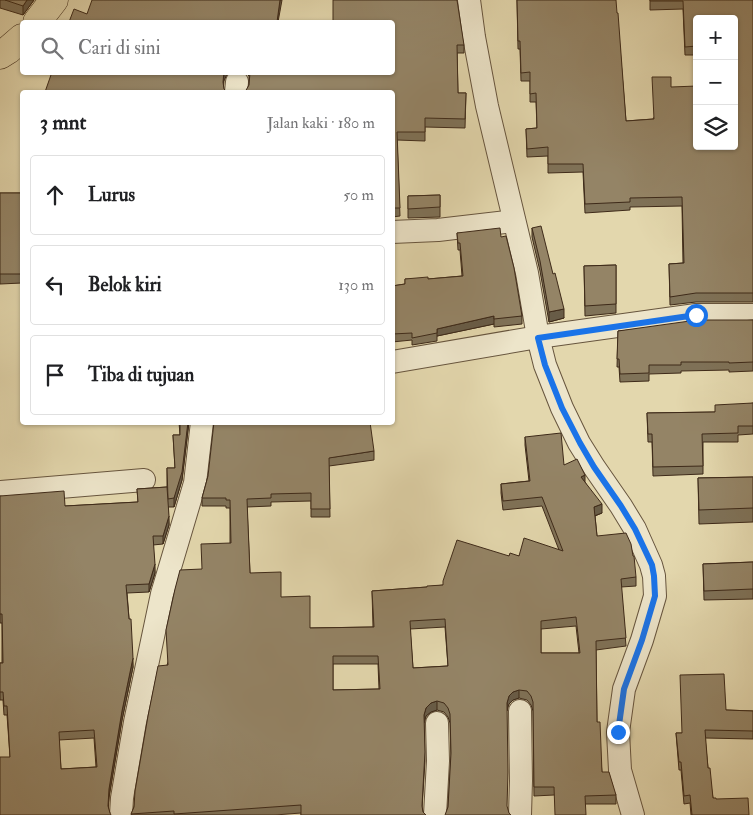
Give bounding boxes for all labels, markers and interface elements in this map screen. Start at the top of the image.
map controls [693,15,738,150]
button: + [693,15,738,60]
search box [20,20,395,75]
icon: search [38,34,66,62]
text: Cari di sini [78,36,161,60]
button: − [693,60,738,105]
button: layers [693,105,738,150]
text: 3 mnt [40,109,86,136]
text: Jalan kaki · 180 m [267,113,375,133]
icon: ahead [41,181,69,209]
text: Lurus [88,183,135,207]
text: 50 m [343,185,374,205]
icon: left [41,271,69,299]
text: Belok kiri [88,273,162,297]
text: 130 m [338,275,374,295]
route start [685,304,708,327]
icon: arrive [41,361,69,389]
text: Tiba di tujuan [88,363,194,387]
route end [607,721,630,744]

